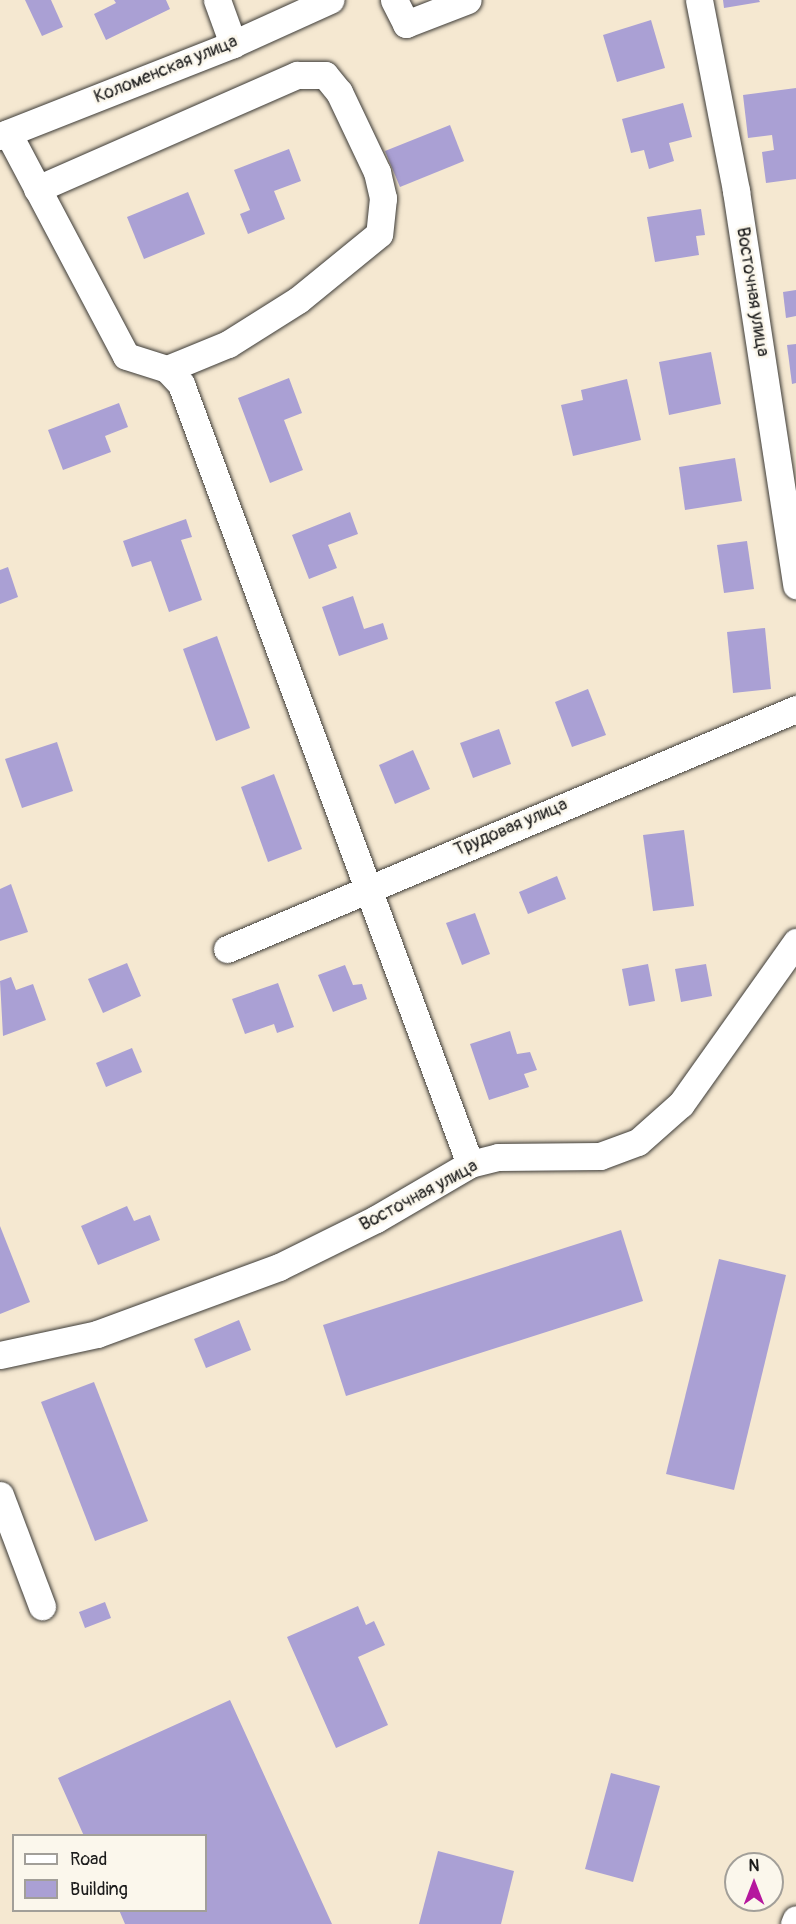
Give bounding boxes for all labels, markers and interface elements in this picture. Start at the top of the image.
street label: Коломенская улица [91,31,241,109]
street label: Восточная улица [731,226,773,358]
street label: Трудовая улица [451,794,571,862]
street label: Восточная улица [356,1156,482,1236]
legend [12,1834,207,1912]
text: Road [70,1848,107,1871]
north arrow [724,1852,784,1912]
text: N [749,1856,759,1876]
text: Building [70,1878,128,1901]

